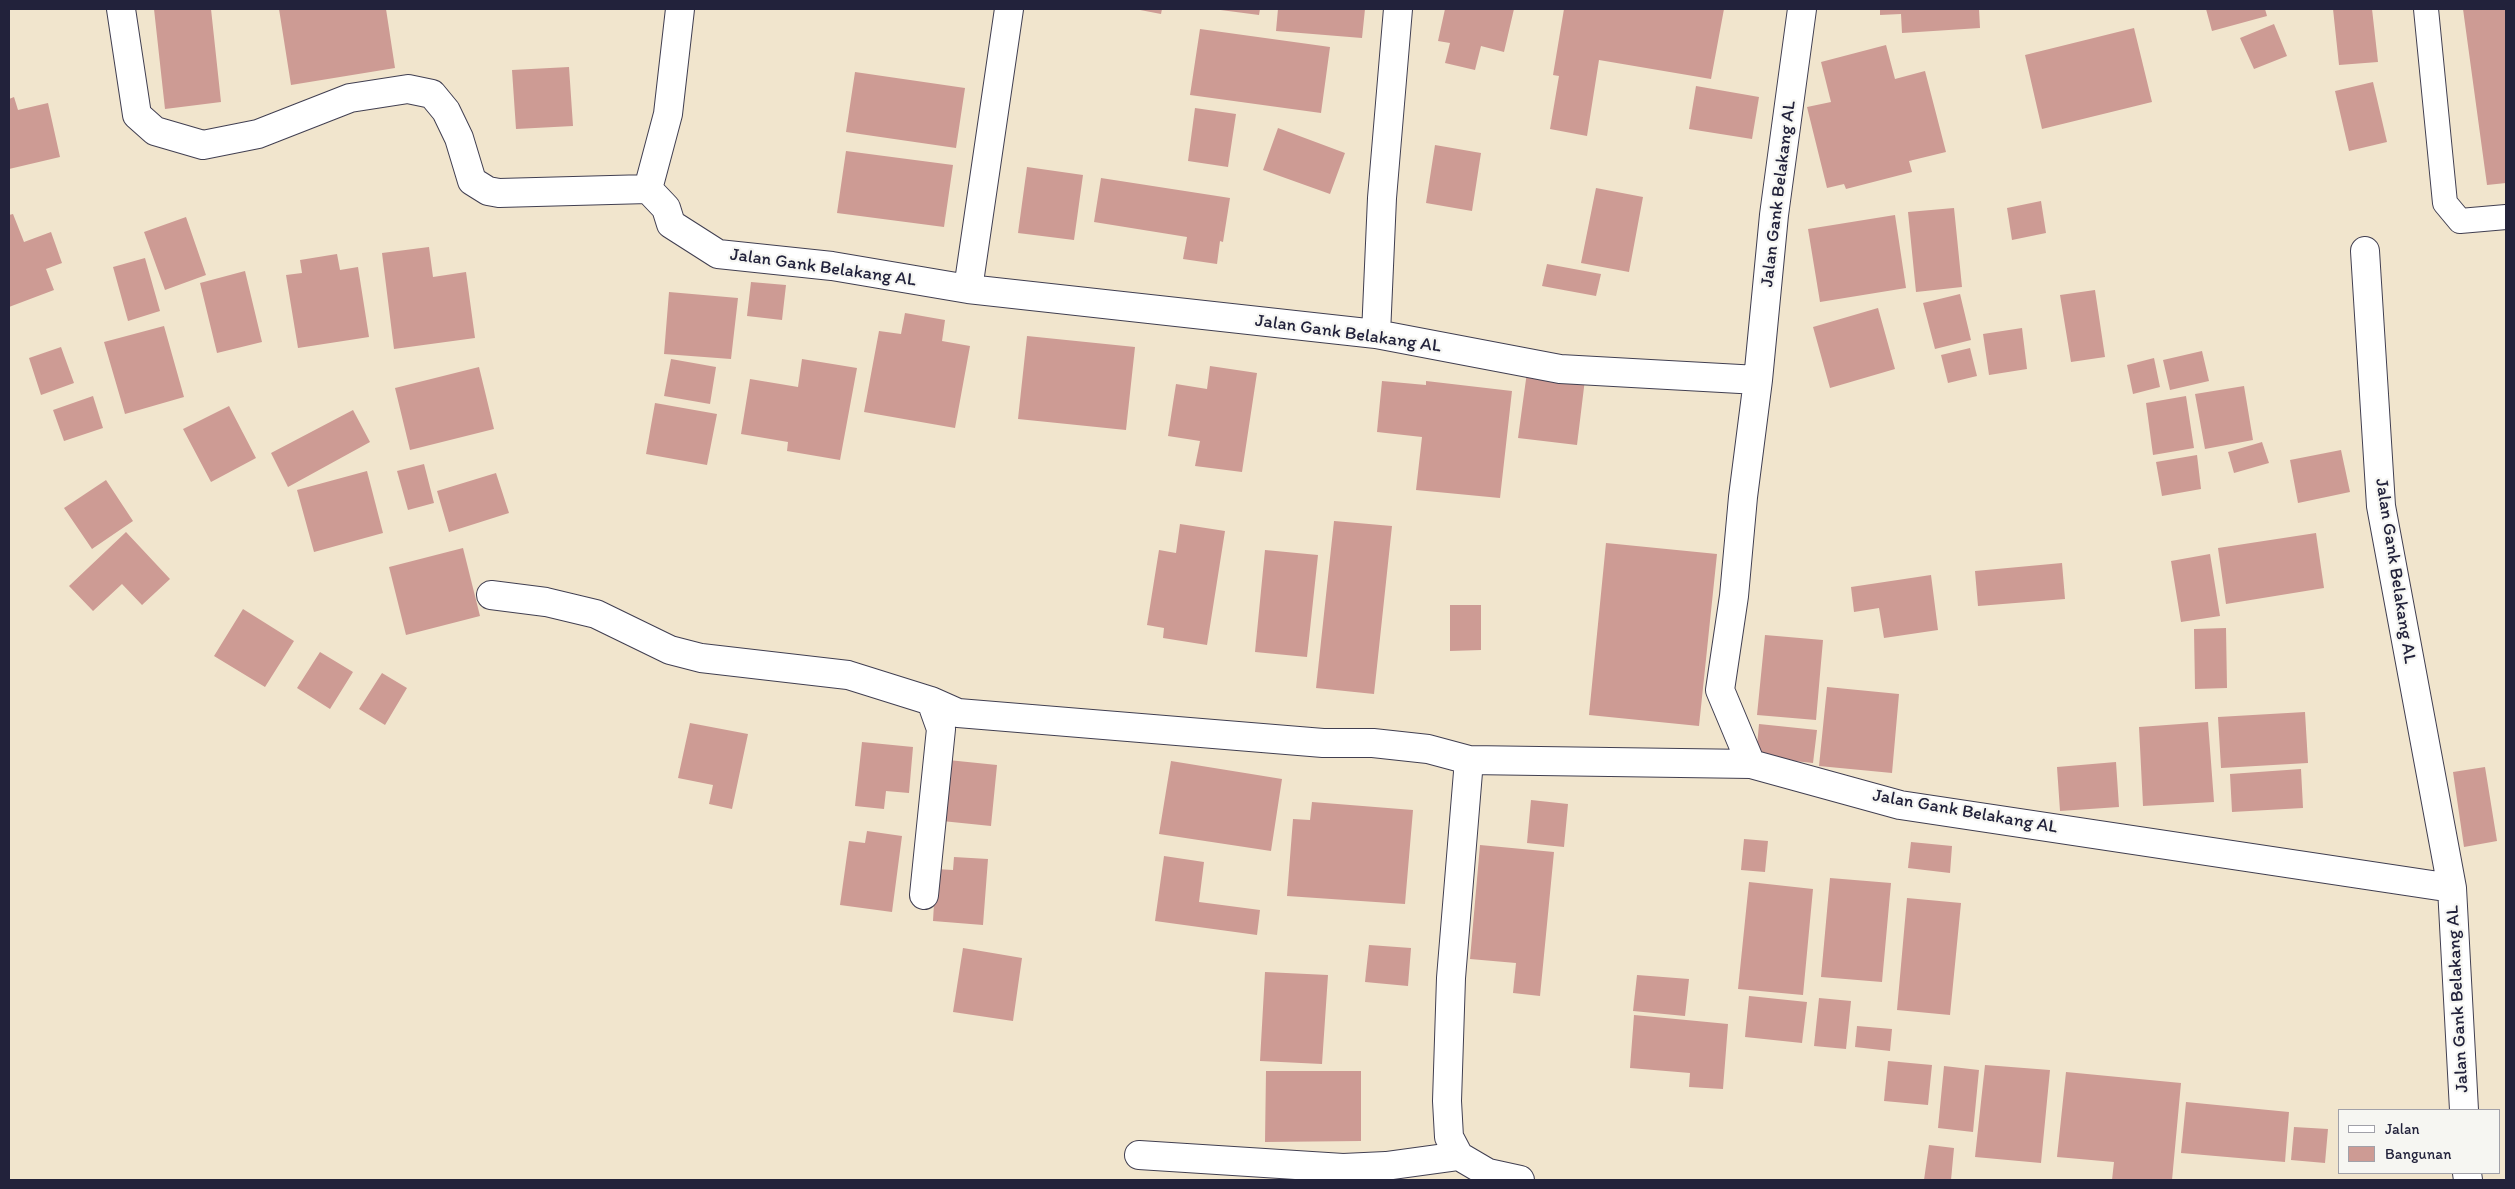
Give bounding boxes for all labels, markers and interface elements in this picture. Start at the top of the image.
street label: Jalan Gank Belakang AL [1757,100,1801,288]
street label: Jalan Gank Belakang AL [729,244,917,292]
street label: Jalan Gank Belakang AL [1254,310,1442,358]
street label: Jalan Gank Belakang AL [2370,477,2420,665]
street label: Jalan Gank Belakang AL [1871,785,2059,839]
street label: Jalan Gank Belakang AL [2442,905,2474,1093]
legend [2338,1109,2500,1174]
text: Jalan [2385,1120,2419,1138]
text: Bangunan [2385,1145,2452,1163]

